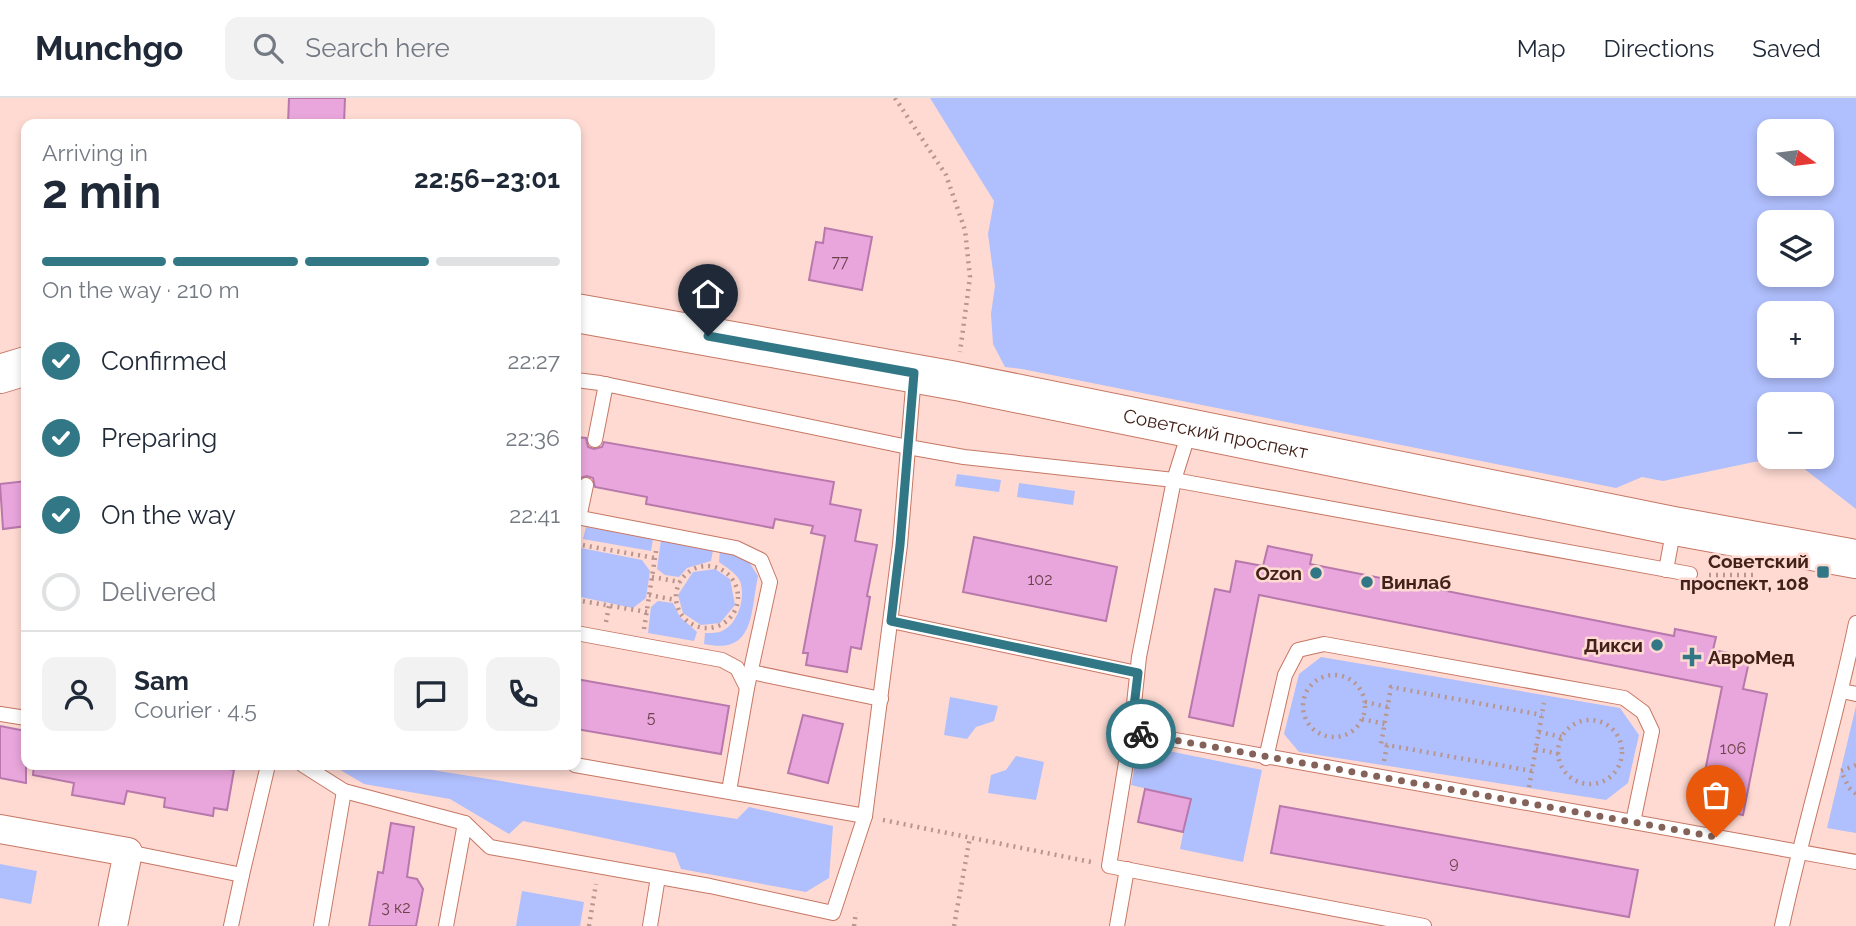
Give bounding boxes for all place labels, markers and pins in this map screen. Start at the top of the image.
pin [678,264,738,336]
place label: Советский проспект, 108 [1680,550,1809,594]
place label: Ozon [1255,562,1302,584]
marker: Советский проспект, 108 [1815,564,1831,580]
marker: Ozon [1308,565,1324,581]
place label: Винлаб [1381,571,1451,593]
marker: Винлаб [1359,574,1375,590]
place label: Дикси [1584,634,1643,656]
marker: Дикси [1649,637,1665,653]
place label: АвроМед [1708,646,1795,668]
marker: АвроМед [1682,647,1702,667]
pin [1686,765,1746,837]

